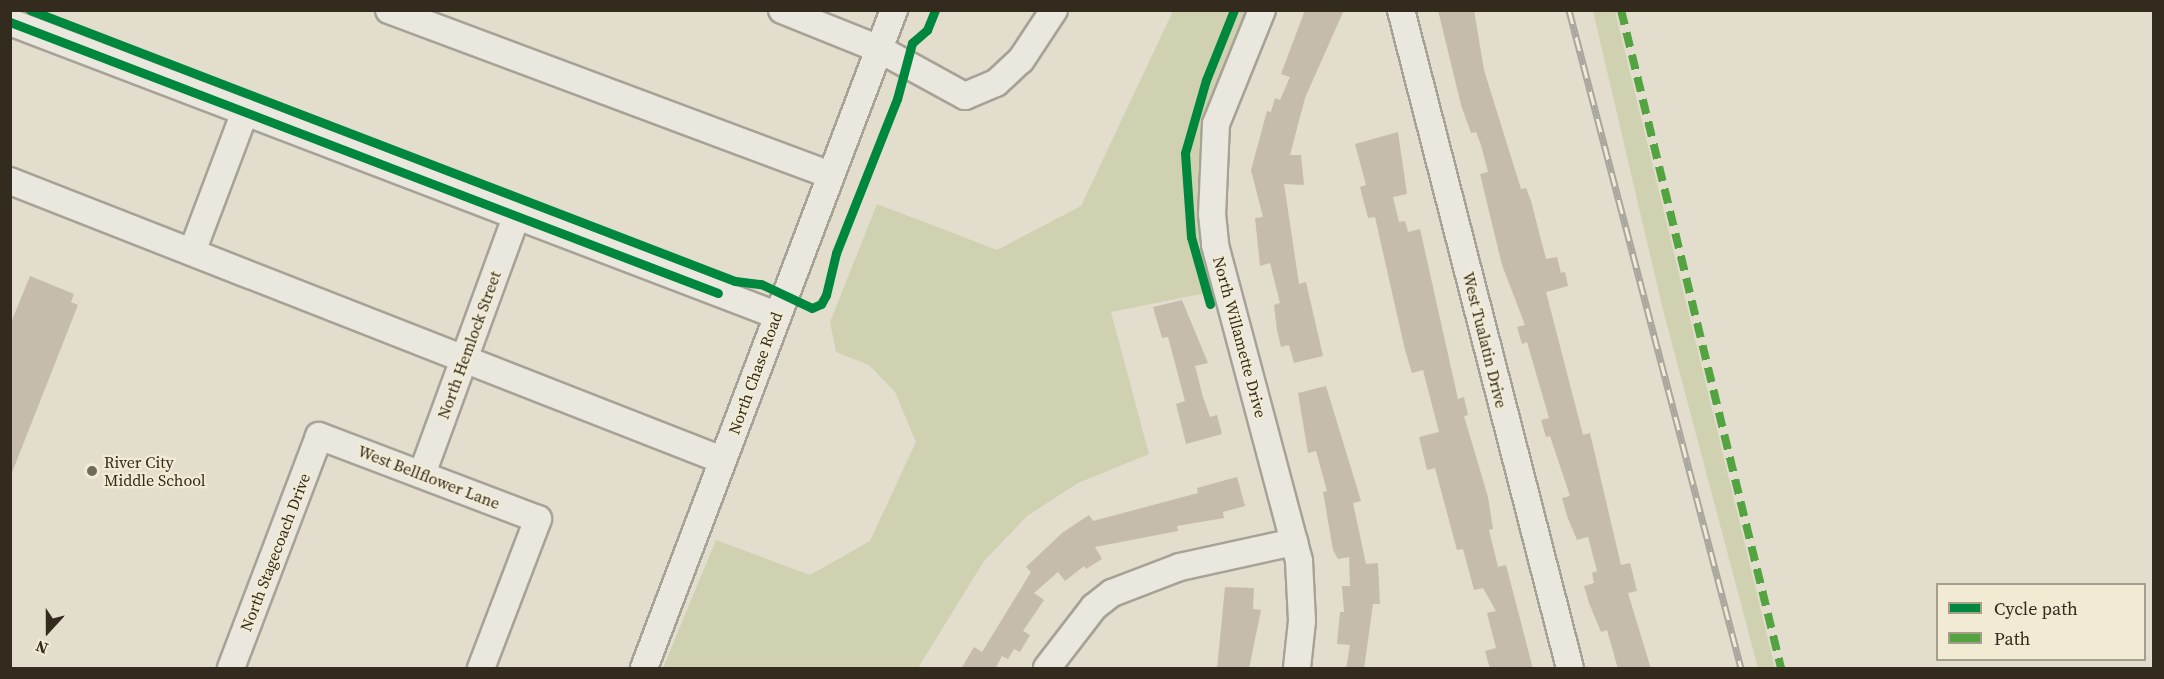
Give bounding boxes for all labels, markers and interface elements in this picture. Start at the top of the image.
street label: North Willamette Drive [1209,254,1271,420]
street label: North Hemlock Street [433,268,505,422]
street label: West Tualatin Drive [1459,270,1511,410]
street label: North Chase Road [724,309,786,437]
street label: West Bellflower Lane [355,441,503,513]
place label: River City Middle School [104,452,206,490]
marker: River City Middle School [85,464,99,478]
street label: North Stagecoach Drive [236,470,314,634]
legend [1936,583,2146,661]
text: Cycle path [1994,596,2078,621]
north arrow [18,601,78,661]
text: Path [1994,626,2030,651]
text: N [32,635,51,660]

